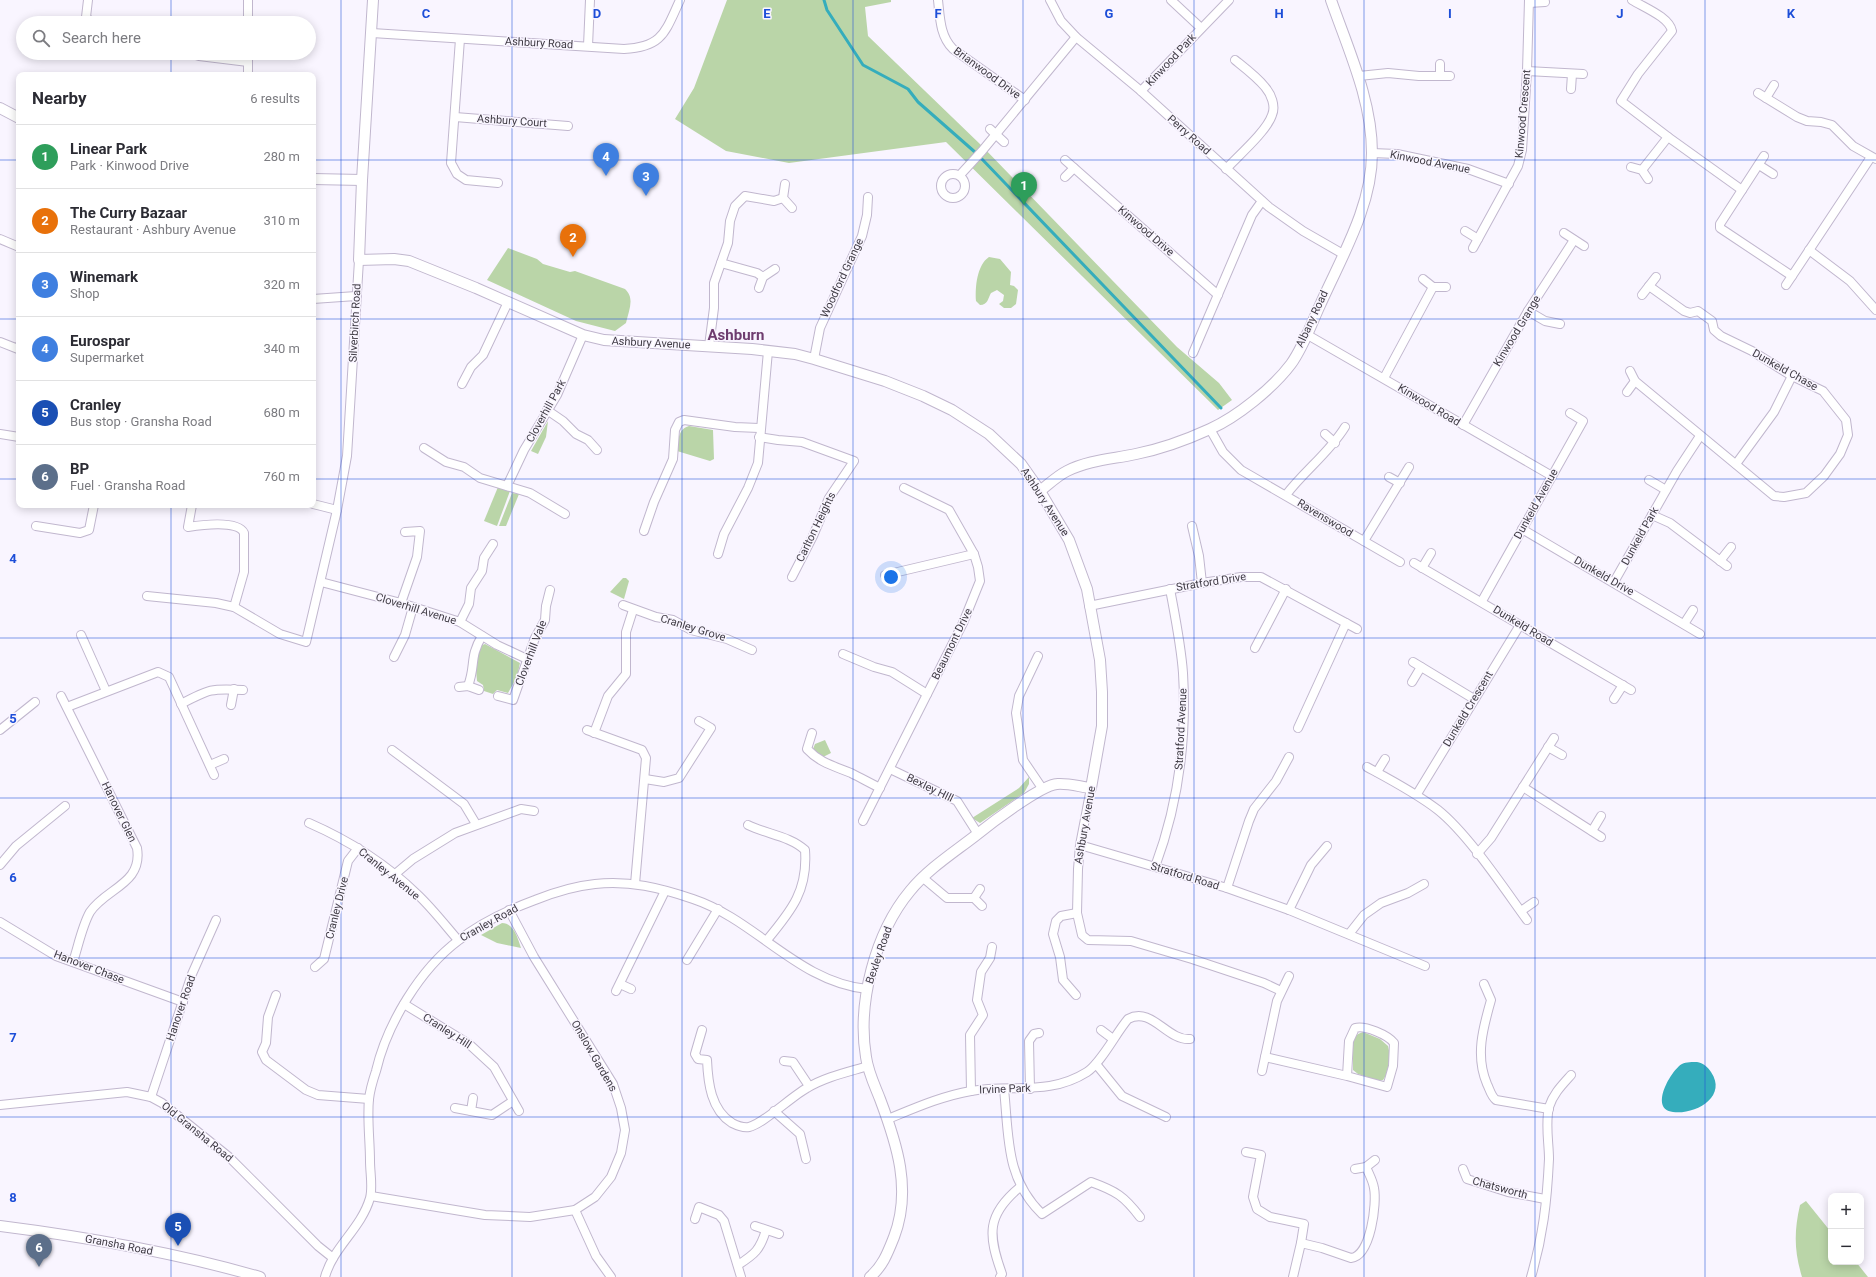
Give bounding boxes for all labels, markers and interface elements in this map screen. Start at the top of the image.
text: C [422,6,431,21]
text: D [593,6,601,21]
text: E [763,6,771,21]
text: F [934,6,942,21]
text: G [1105,6,1114,21]
text: H [1274,6,1284,21]
text: I [1448,6,1452,21]
text: J [1616,6,1624,21]
text: K [1787,6,1796,21]
search box [16,16,316,60]
icon: search [30,27,52,49]
text: Search here [62,29,141,47]
street label: Kinwood Park [1143,31,1199,89]
street label: Ashbury Road [505,35,573,51]
street label: Brianwood Drive [951,44,1023,102]
street label: Kinwood Crescent [1513,69,1533,159]
text: Nearby [32,88,87,108]
text: 6 results [250,91,300,106]
street label: Ashbury Court [477,112,548,130]
street label: Perry Road [1165,112,1213,158]
text: Linear Park [70,140,147,158]
pin: 4 [593,143,619,176]
street label: Kinwood Avenue [1389,148,1471,176]
text: 1 [41,149,49,164]
text: 280 m [263,149,300,164]
text: Park · Kinwood Drive [70,158,189,173]
pin: 3 [633,163,659,196]
pin: 1 [1011,172,1037,205]
street label: Kinwood Drive [1115,203,1177,259]
text: The Curry Bazaar [70,204,187,222]
text: 2 [41,213,49,228]
text: 310 m [263,213,300,228]
text: Restaurant · Ashbury Avenue [70,222,236,237]
pin: 2 [560,224,586,257]
street label: Woodford Grange [818,236,866,320]
text: Winemark [70,268,138,286]
text: 3 [41,277,49,292]
text: 320 m [263,277,300,292]
street label: Silverbirch Road [346,283,364,363]
text: Shop [70,286,100,301]
street label: Albany Road [1293,288,1331,350]
street label: Kinwood Grange [1491,293,1543,369]
district label: Ashburn [708,326,764,344]
text: Eurospar [70,332,130,350]
street label: Ashbury Avenue [611,334,691,352]
text: 4 [41,341,49,356]
text: 340 m [263,341,300,356]
street label: Dunkeld Chase [1750,347,1820,393]
text: Supermarket [70,350,144,365]
street label: Cloverhill Park [523,377,569,445]
street label: Kinwood Road [1395,381,1463,429]
text: Cranley [70,396,121,414]
text: 5 [41,405,49,420]
text: 680 m [263,405,300,420]
text: Bus stop · Gransha Road [70,414,212,429]
text: BP [70,460,89,478]
street label: Ashbury Avenue [1018,465,1072,539]
street label: Dunkeld Avenue [1511,466,1561,541]
text: 6 [41,469,49,484]
text: 760 m [263,469,300,484]
text: Fuel · Gransha Road [70,478,185,493]
street label: Carlton Heights [794,490,839,564]
street label: Ravenswood [1295,496,1355,540]
street label: Dunkeld Park [1619,504,1662,567]
text: 4 [9,551,17,566]
street label: Dunkeld Drive [1572,554,1636,598]
your location [881,567,901,587]
street label: Stratford Drive [1175,570,1247,594]
street label: Cloverhill Avenue [374,591,458,627]
street label: Dunkeld Road [1491,603,1555,649]
street label: Beaumont Drive [929,606,975,682]
street label: Cranley Grove [659,612,727,644]
street label: Cloverhill Vale [513,618,549,687]
street label: Dunkeld Crescent [1440,669,1496,749]
street label: Stratford Avenue [1172,688,1190,770]
text: 5 [9,711,17,726]
street label: Bexley HIll [904,771,956,805]
street label: Hanover Glen [99,780,139,844]
street label: Ashbury Avenue [1072,785,1098,865]
street label: Cranley Avenue [356,845,422,903]
street label: Stratford Road [1149,859,1221,893]
text: 6 [9,870,17,885]
street label: Cranley Drive [323,875,351,941]
street label: Cranley Road [458,902,520,944]
street label: Bexley Road [863,925,895,985]
street label: Hanover Chase [52,948,126,986]
street label: Hanover Road [164,973,198,1043]
street label: Cranley Hill [420,1011,474,1051]
street label: Onslow Gardens [568,1018,620,1094]
text: 7 [9,1030,17,1045]
street label: Irvine Park [979,1082,1031,1096]
street label: Old Gransha Road [159,1099,235,1165]
street label: Chatsworth [1471,1174,1529,1202]
text: 8 [9,1190,17,1205]
map controls [1828,1193,1864,1265]
button: + [1828,1193,1864,1229]
pin: 5 [165,1213,191,1246]
button: − [1828,1229,1864,1265]
street label: Gransha Road [84,1232,154,1258]
pin: 6 [26,1234,52,1267]

